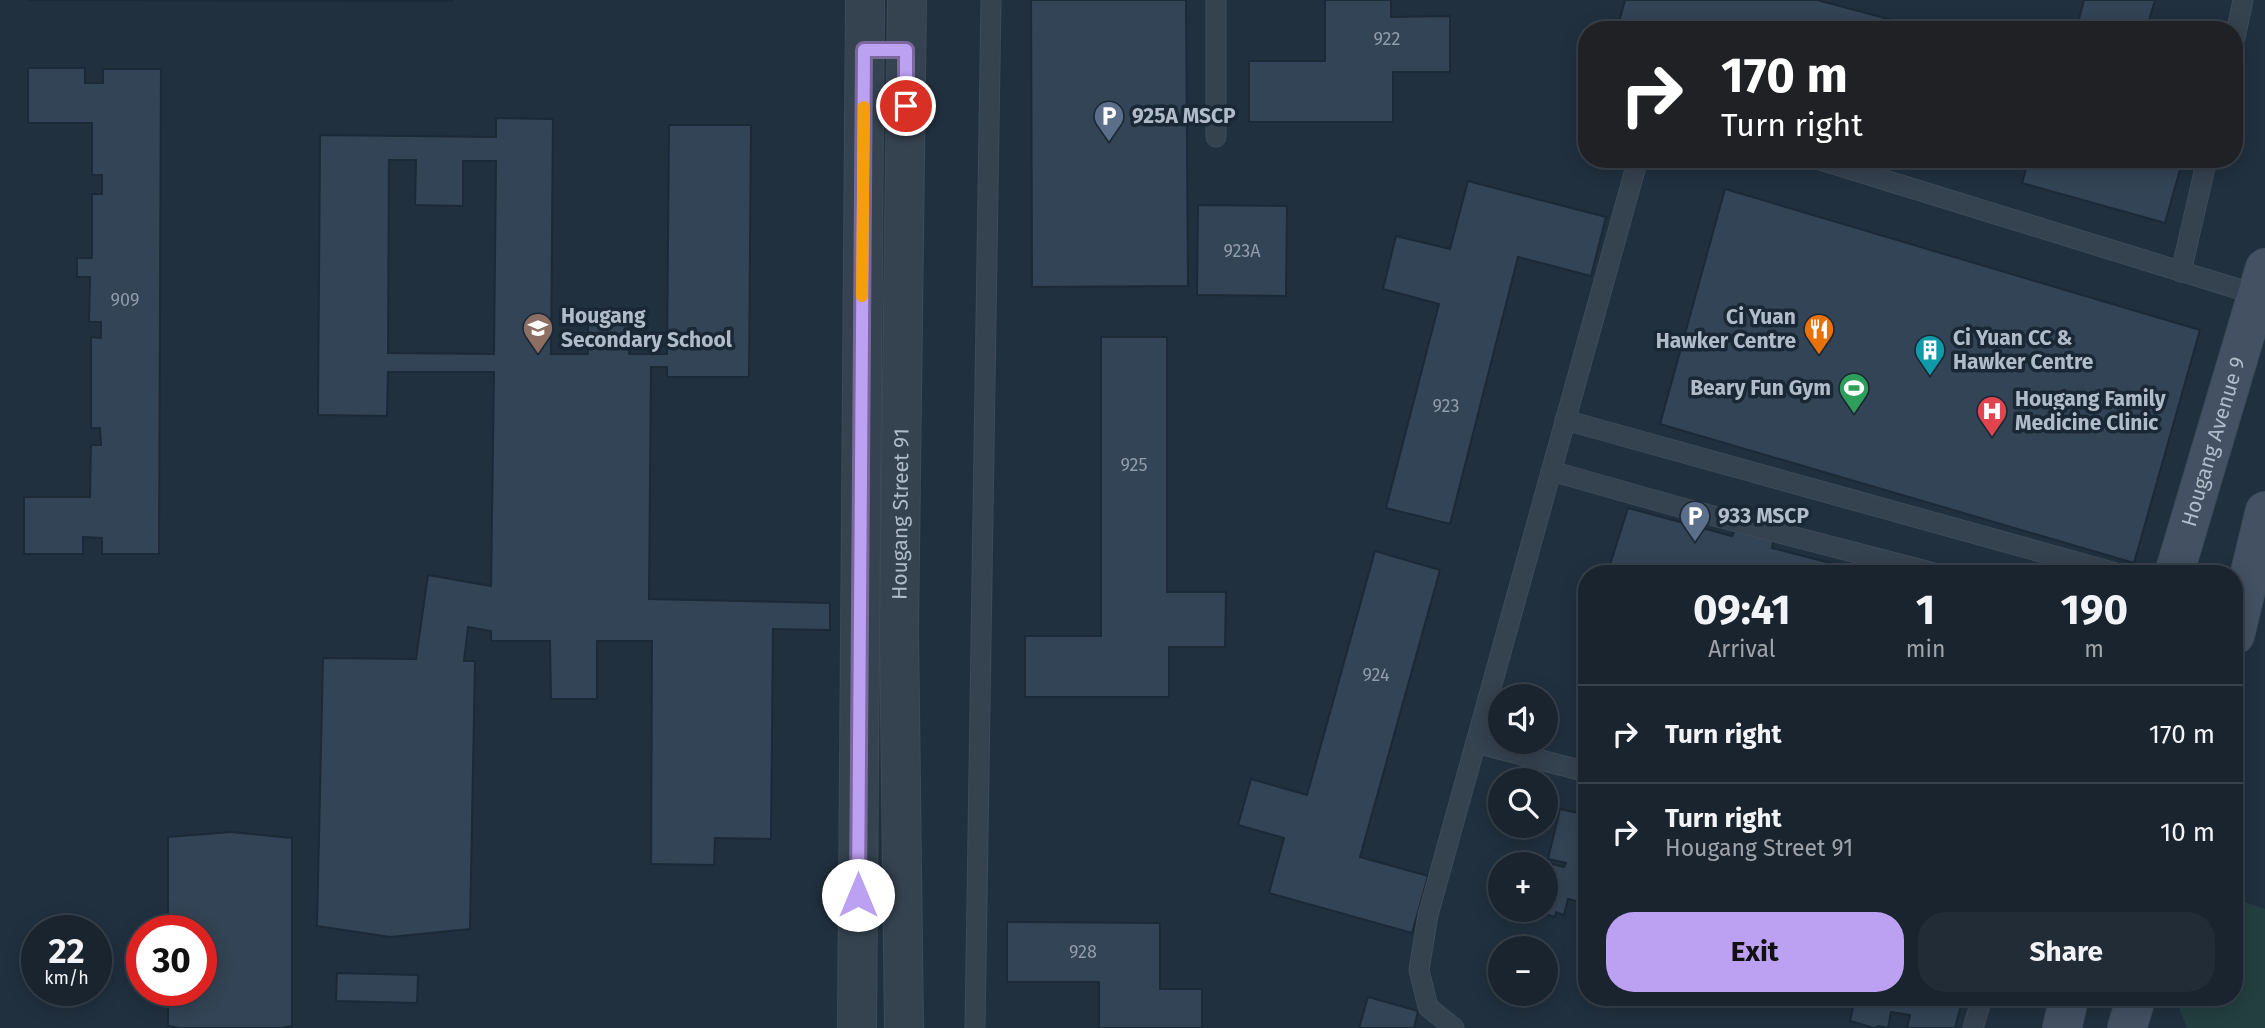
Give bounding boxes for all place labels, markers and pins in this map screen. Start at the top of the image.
pin [876,76,936,136]
parking icon: 925A MSCP [1092,99,1126,143]
place label: 925A MSCP [1132,103,1236,129]
place label: Hougang Secondary School [561,303,733,353]
place label: Ci Yuan Hawker Centre [1656,304,1796,354]
school or university icon: Hougang Secondary School [521,311,555,355]
restaurant icon: Ci Yuan Hawker Centre [1802,312,1836,356]
place label: Ci Yuan CC & Hawker Centre [1953,325,2094,375]
building icon: Ci Yuan CC & Hawker Centre [1913,333,1947,377]
sports icon: Beary Fun Gym [1837,371,1871,415]
place label: Beary Fun Gym [1690,375,1831,401]
place label: Hougang Family Medicine Clinic [2015,386,2166,436]
hospital icon: Hougang Family Medicine Clinic [1975,394,2009,438]
parking icon: 933 MSCP [1678,499,1712,543]
place label: 933 MSCP [1718,503,1809,529]

